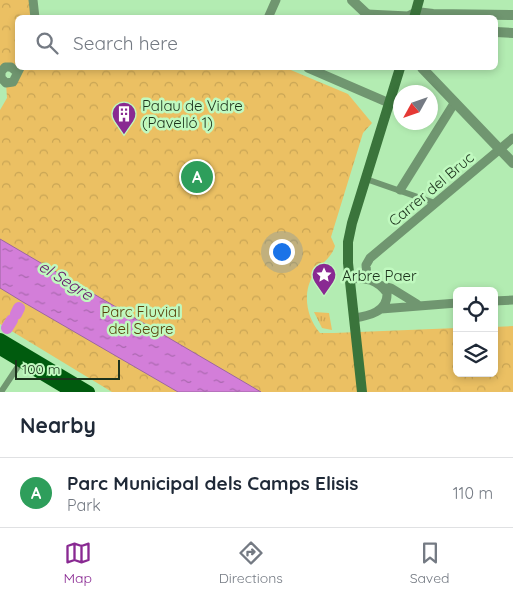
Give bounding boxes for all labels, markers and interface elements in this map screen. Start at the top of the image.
search box [15,15,498,70]
icon: search [33,29,61,57]
text: Search here [73,31,178,55]
north arrow [393,85,438,130]
place label: Palau de Vidre (Pavelló 1) [142,96,243,132]
building icon: Palau de Vidre (Pavelló 1) [111,101,137,135]
street label: Carrer del Bruc [385,148,478,230]
pin: A [181,158,213,196]
your location [269,239,295,265]
water label: el Segre [35,256,97,305]
place icon: Arbre Paer [311,262,337,296]
place label: Arbre Paer [342,266,417,285]
map controls [453,287,498,377]
button: locate [453,287,498,332]
park label: Parc Fluvial del Segre [101,302,181,338]
button: layers [453,332,498,377]
scale bar [15,357,120,380]
text: 100 m [22,360,60,378]
text: Nearby [20,412,96,438]
text: Parc Municipal dels Camps Elisis [67,471,358,495]
text: A [31,483,41,503]
text: 110 m [453,483,493,503]
text: Park [67,495,101,515]
tab: Map [63,539,92,587]
tab: Directions [219,539,283,587]
tab: Saved [410,539,450,587]

